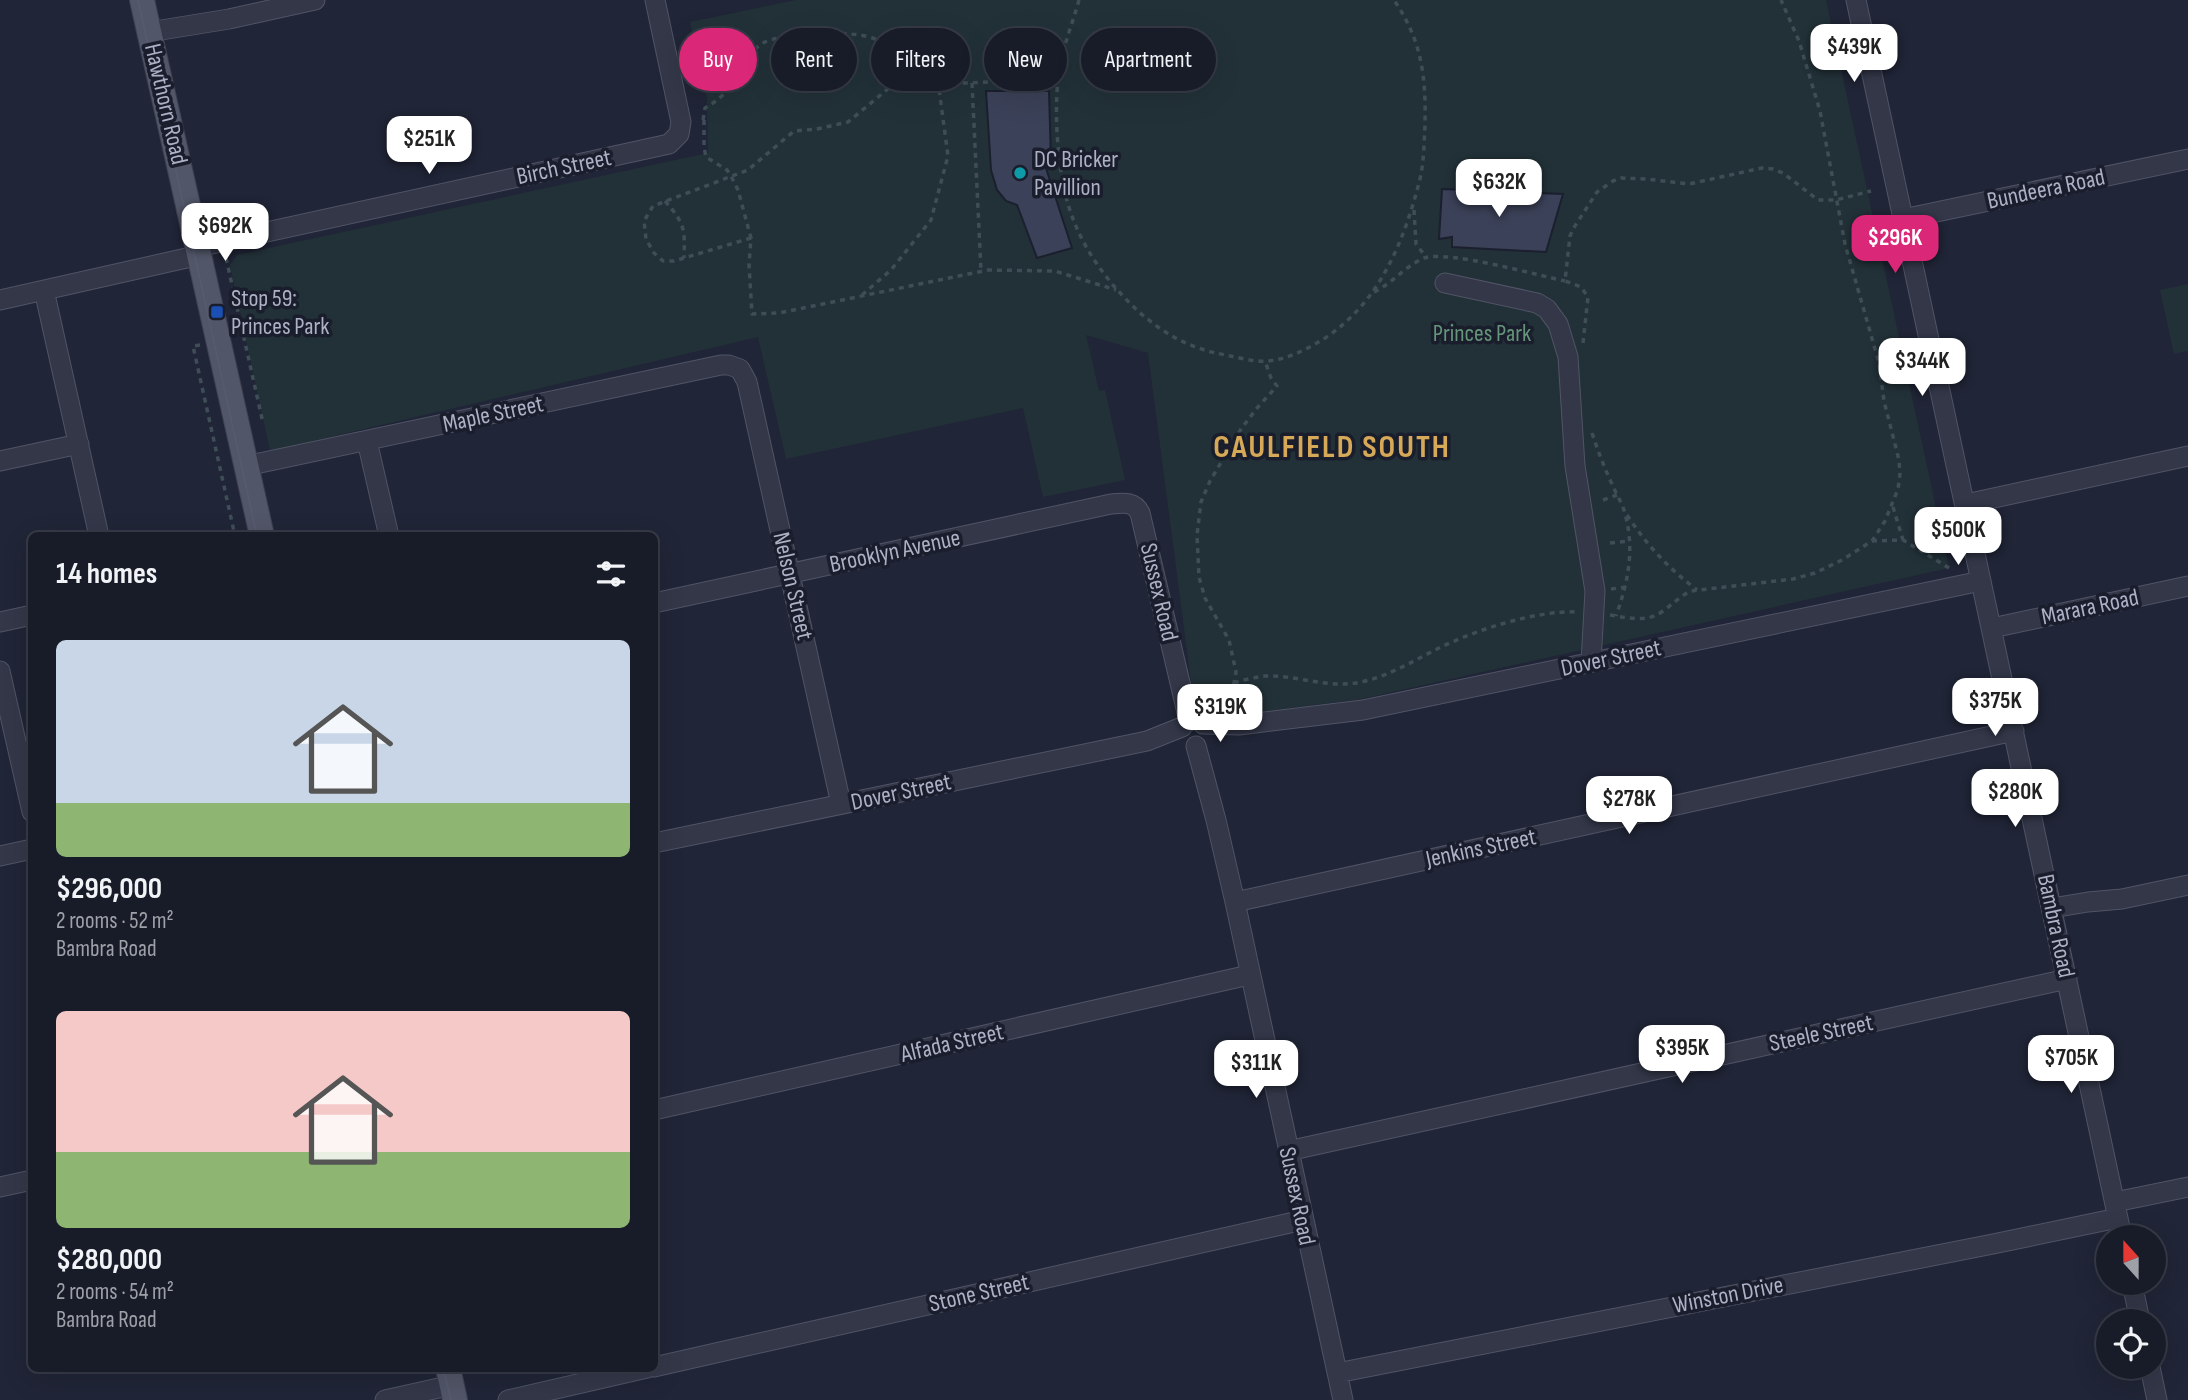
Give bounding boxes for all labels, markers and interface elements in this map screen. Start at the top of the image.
pin: $439K [1805,24,1903,84]
chip: Buy [679,28,757,91]
chip: Rent [771,28,857,91]
chip: Filters [871,28,970,91]
chip: New [984,28,1067,91]
chip: Apartment [1081,28,1216,91]
text: $439K [1826,33,1882,61]
street label: Hawthorn Road [138,41,194,167]
pin: $251K [380,116,478,176]
text: $251K [403,125,455,153]
street label: Birch Street [514,143,614,191]
place label: DC Bricker Pavillion [1034,145,1118,202]
pin: $632K [1450,160,1548,219]
street label: Bundeera Road [1984,162,2108,216]
marker: DC Bricker Pavillion [1012,165,1028,181]
text: $632K [1472,168,1526,196]
pin: $692K [176,204,274,263]
text: $692K [198,212,252,240]
pin: $296K [1846,216,1944,275]
text: $296K [1868,224,1922,252]
place label: Stop 59: Princes Park [231,284,329,341]
marker: Stop 59: Princes Park [209,304,225,320]
park label: Princes Park [1433,319,1531,348]
pin: $344K [1873,338,1971,398]
text: $344K [1895,347,1949,375]
street label: Maple Street [440,389,546,439]
district label: CAULFIELD SOUTH [1213,428,1451,467]
pin: $500K [1909,508,2007,567]
text: $500K [1930,516,1986,544]
street label: Brooklyn Avenue [827,523,963,579]
street label: Nelson Street [767,529,819,643]
street label: Sussex Road [1134,540,1184,644]
icon: filters [592,555,630,593]
text: 14 homes [56,556,157,592]
street label: Marara Road [2039,583,2141,631]
street label: Dover Street [1558,633,1664,683]
pin: $375K [1946,678,2044,738]
pin: $319K [1171,684,1269,744]
icon: home [280,686,406,812]
text: $375K [1968,687,2022,715]
text: $319K [1193,693,1247,721]
street label: Dover Street [848,767,954,817]
pin: $280K [1966,770,2064,829]
pin: $278K [1580,776,1678,836]
text: $280K [1988,778,2042,806]
text: $278K [1602,785,1656,813]
street label: Jenkins Street [1422,822,1539,874]
text: $296,000 [56,871,162,907]
street label: Bambra Road [2031,872,2081,980]
text: 2 rooms · 52 m² [56,907,174,935]
text: Bambra Road [56,935,157,963]
street label: Steele Street [1767,1008,1875,1058]
street label: Alfada Street [897,1017,1006,1069]
pin: $395K [1633,1026,1731,1085]
text: $395K [1655,1034,1709,1062]
pin: $705K [2022,1036,2120,1095]
pin: $311K [1207,1040,1305,1100]
text: $705K [2044,1044,2098,1072]
text: $311K [1230,1049,1282,1077]
icon: home [280,1057,406,1183]
street label: Sussex Road [1272,1144,1322,1248]
north arrow [2096,1225,2166,1295]
map controls [2096,1225,2166,1379]
text: $280,000 [56,1242,162,1278]
street label: Stone Street [926,1267,1032,1319]
street label: Winston Drive [1670,1270,1786,1320]
text: 2 rooms · 54 m² [56,1278,174,1306]
text: Bambra Road [56,1306,157,1334]
button: locate [2096,1309,2166,1379]

